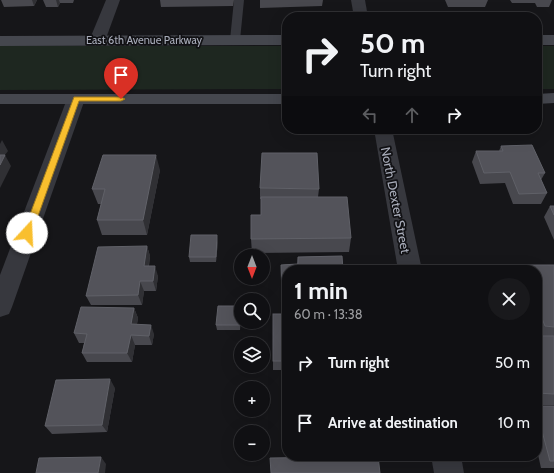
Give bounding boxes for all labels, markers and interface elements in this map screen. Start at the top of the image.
text: 50 m [360,26,425,60]
icon: right [294,28,346,80]
street label: East 6th Avenue Parkway [86,33,203,47]
pin [104,58,138,99]
text: Turn right [360,60,431,82]
icon: arrive [110,64,132,86]
icon: left [359,104,381,126]
icon: ahead [401,104,423,126]
icon: right [443,104,465,126]
street label: North Dexter Street [378,145,414,255]
position arrow [6,212,48,254]
north arrow [234,249,270,285]
map controls [234,249,270,461]
text: 1 min [294,276,348,305]
button: close [488,278,530,320]
button: search [234,293,270,329]
text: 60 m · 13:38 [294,306,363,322]
button: layers [234,337,270,373]
icon: right [294,352,316,374]
text: Turn right [328,354,389,372]
text: 50 m [495,354,530,372]
button: + [234,381,270,417]
icon: arrive [294,412,316,434]
text: Arrive at destination [328,414,458,432]
text: 10 m [498,414,530,432]
button: − [234,425,270,461]

